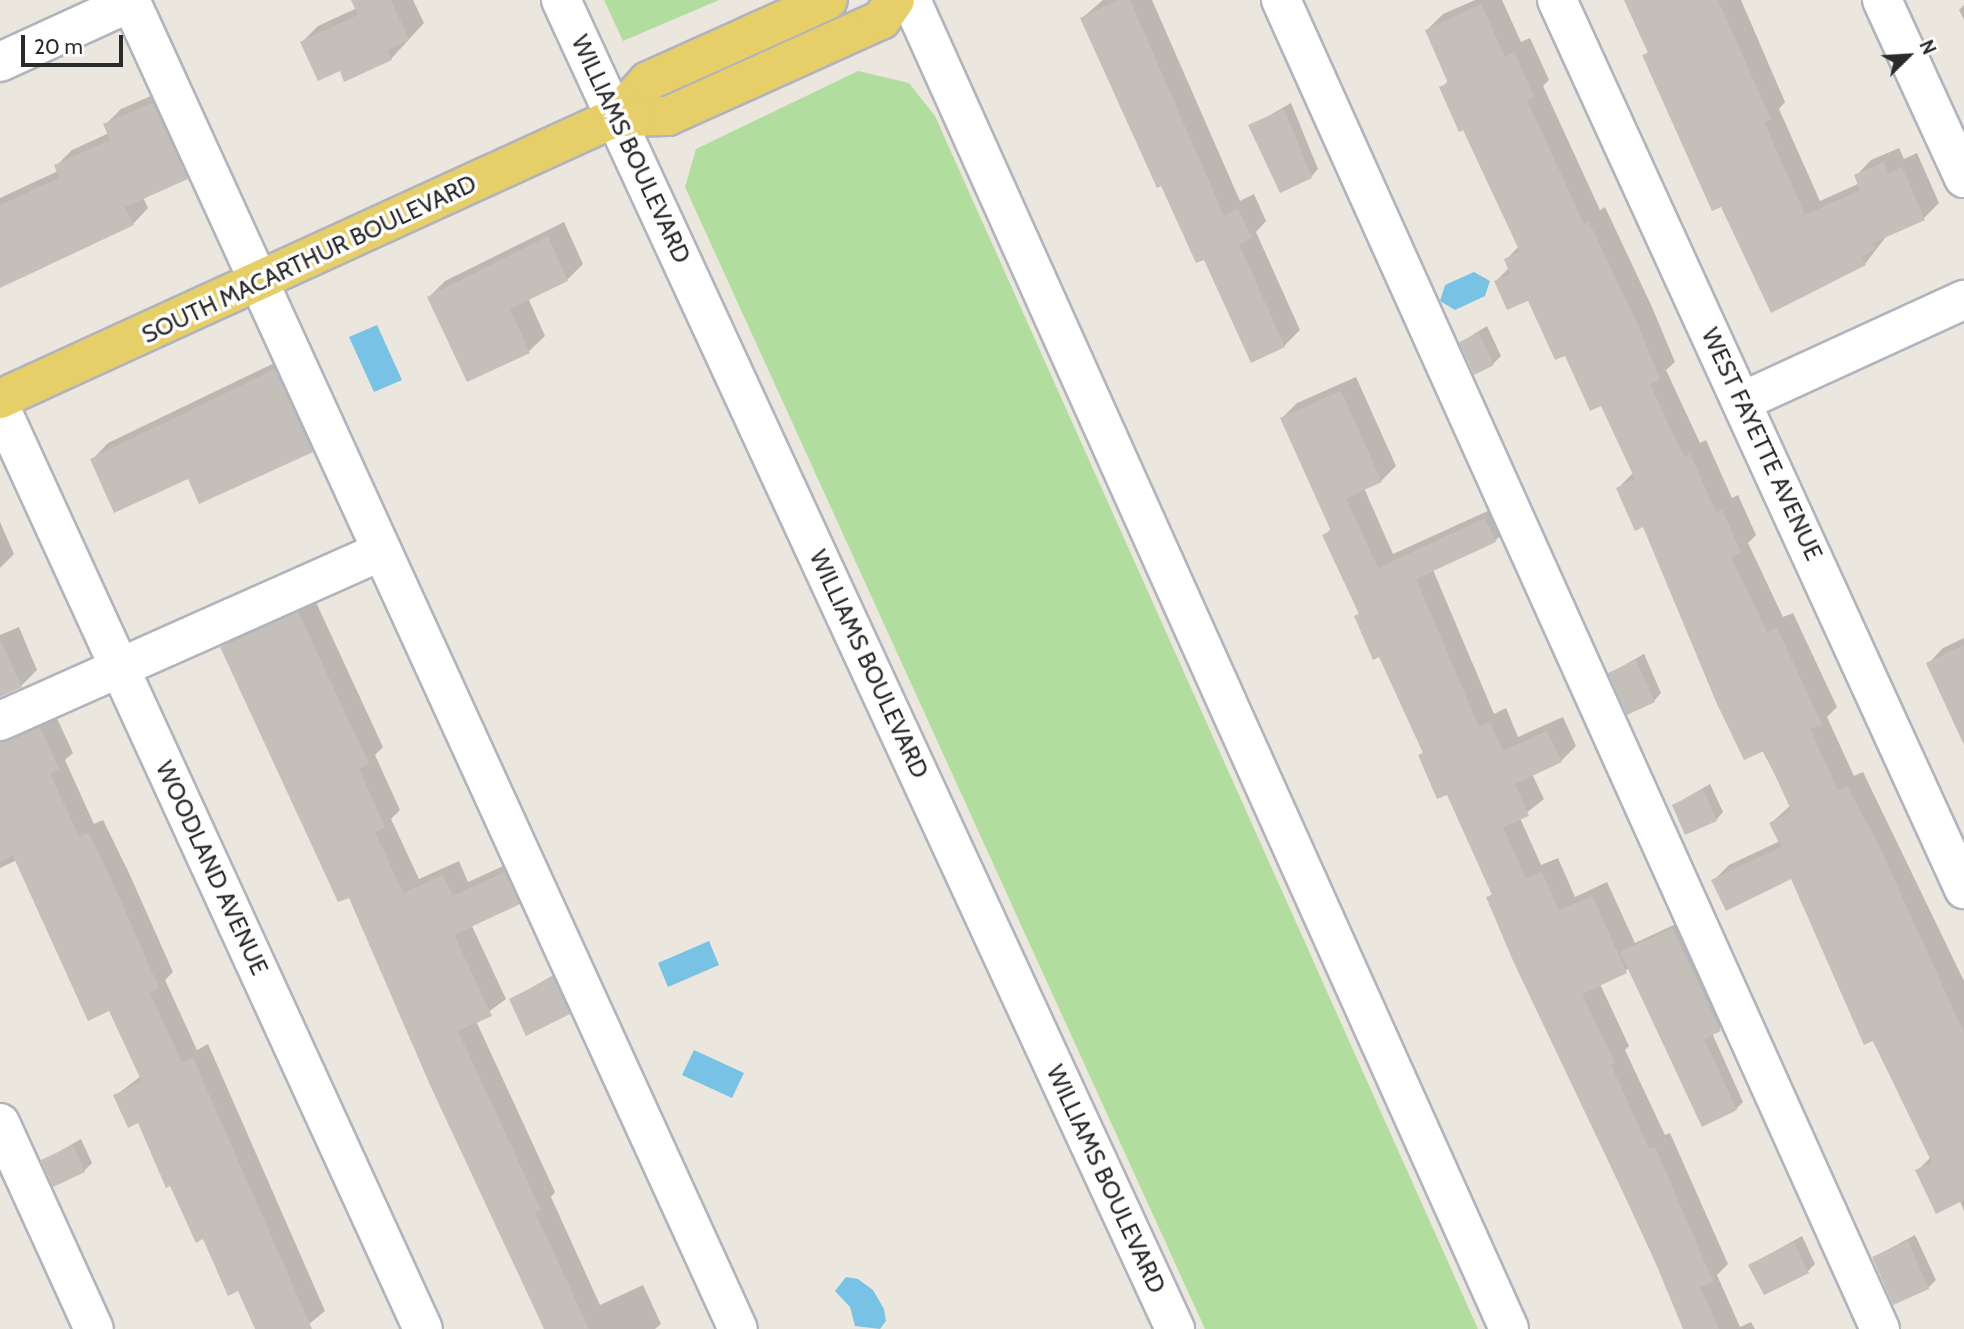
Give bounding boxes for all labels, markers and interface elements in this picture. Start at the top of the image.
scale bar [24,21,126,65]
north arrow [1873,21,1943,91]
street label: WILLIAMS BOULEVARD [565,30,697,268]
text: 20 m [34,34,83,59]
text: N [1914,36,1941,58]
street label: SOUTH MACARTHUR BOULEVARD [137,169,481,349]
street label: WEST FAYETTE AVENUE [1695,323,1829,565]
street label: WILLIAMS BOULEVARD [803,545,935,783]
street label: WOODLAND AVENUE [150,757,274,979]
street label: WILLIAMS BOULEVARD [1040,1060,1172,1298]

